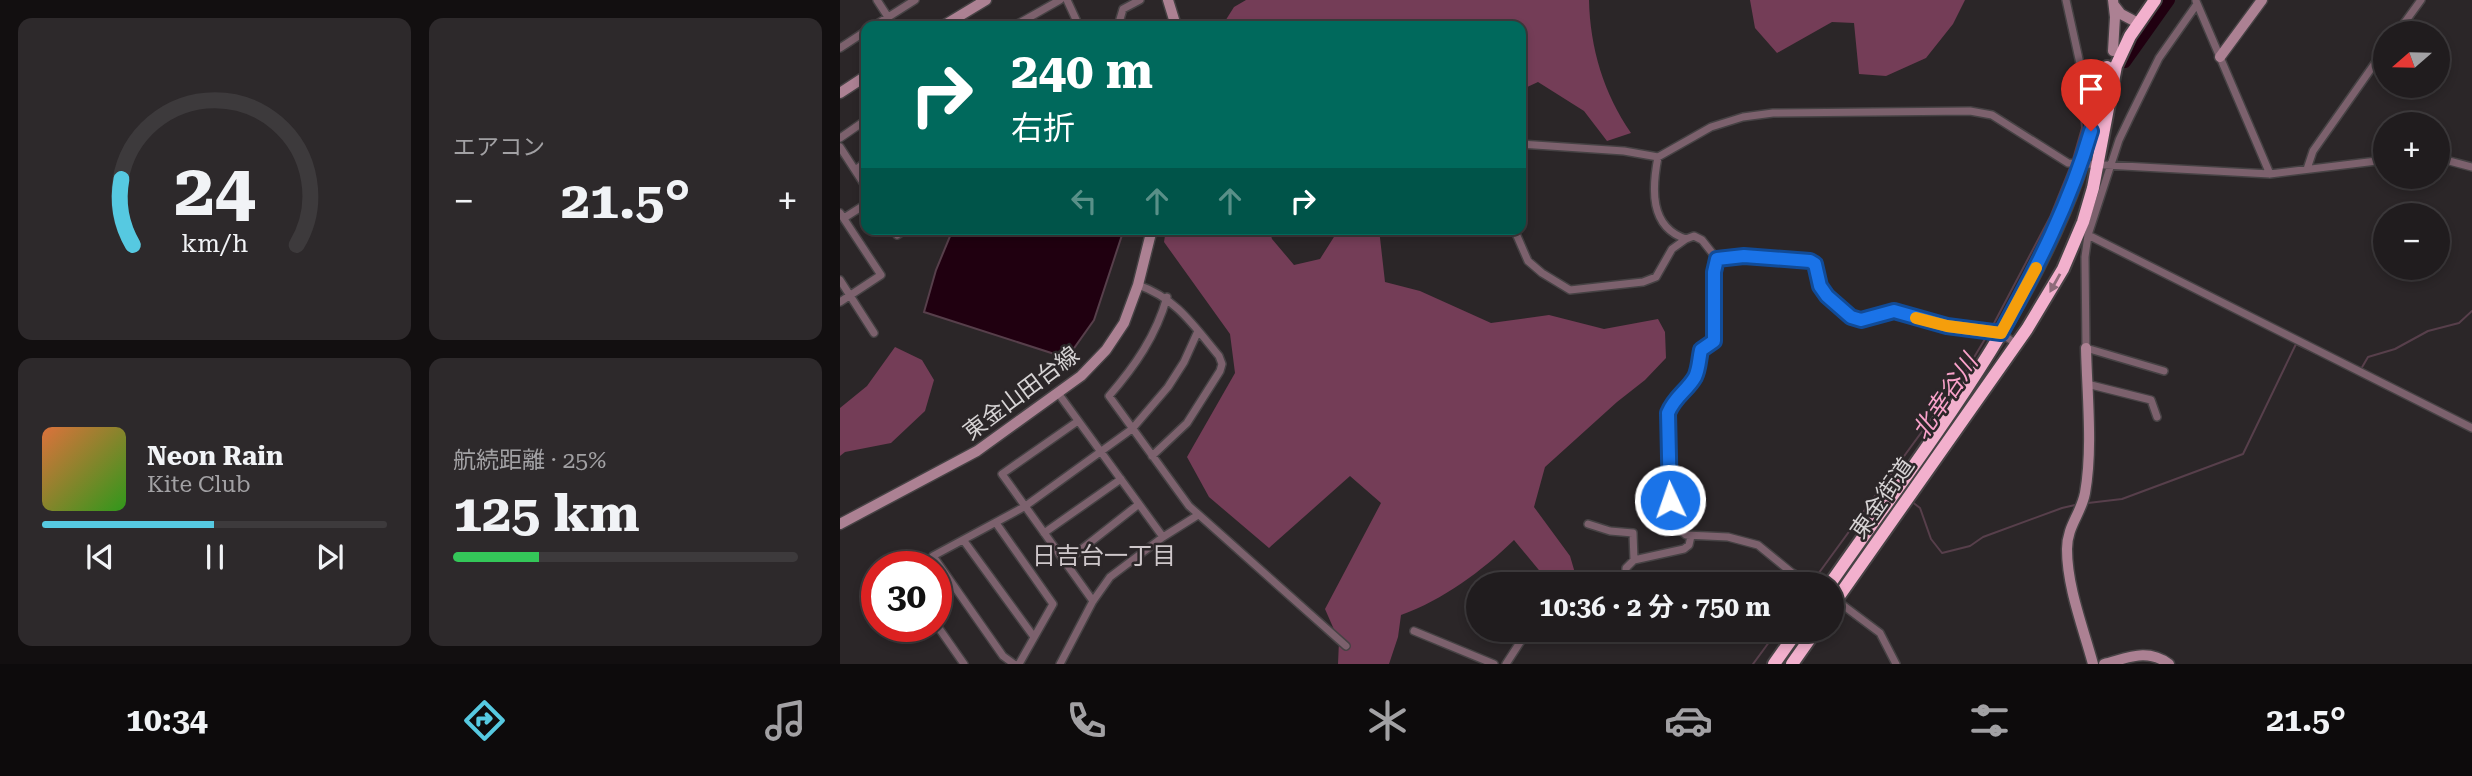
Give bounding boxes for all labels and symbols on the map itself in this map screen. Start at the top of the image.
north arrow [2373,21,2450,98]
pin [2061,59,2121,131]
one-way arrow [2049,273,2061,293]
street label: 東金山田台線 [958,341,1085,446]
water label: 北幸谷川 [1907,347,1985,445]
street label: 東金街道 [1845,453,1920,544]
position arrow [1633,463,1707,537]
district label: 日吉台一丁目 [1032,542,1176,570]
speed limit sign: 30 [861,551,952,642]

